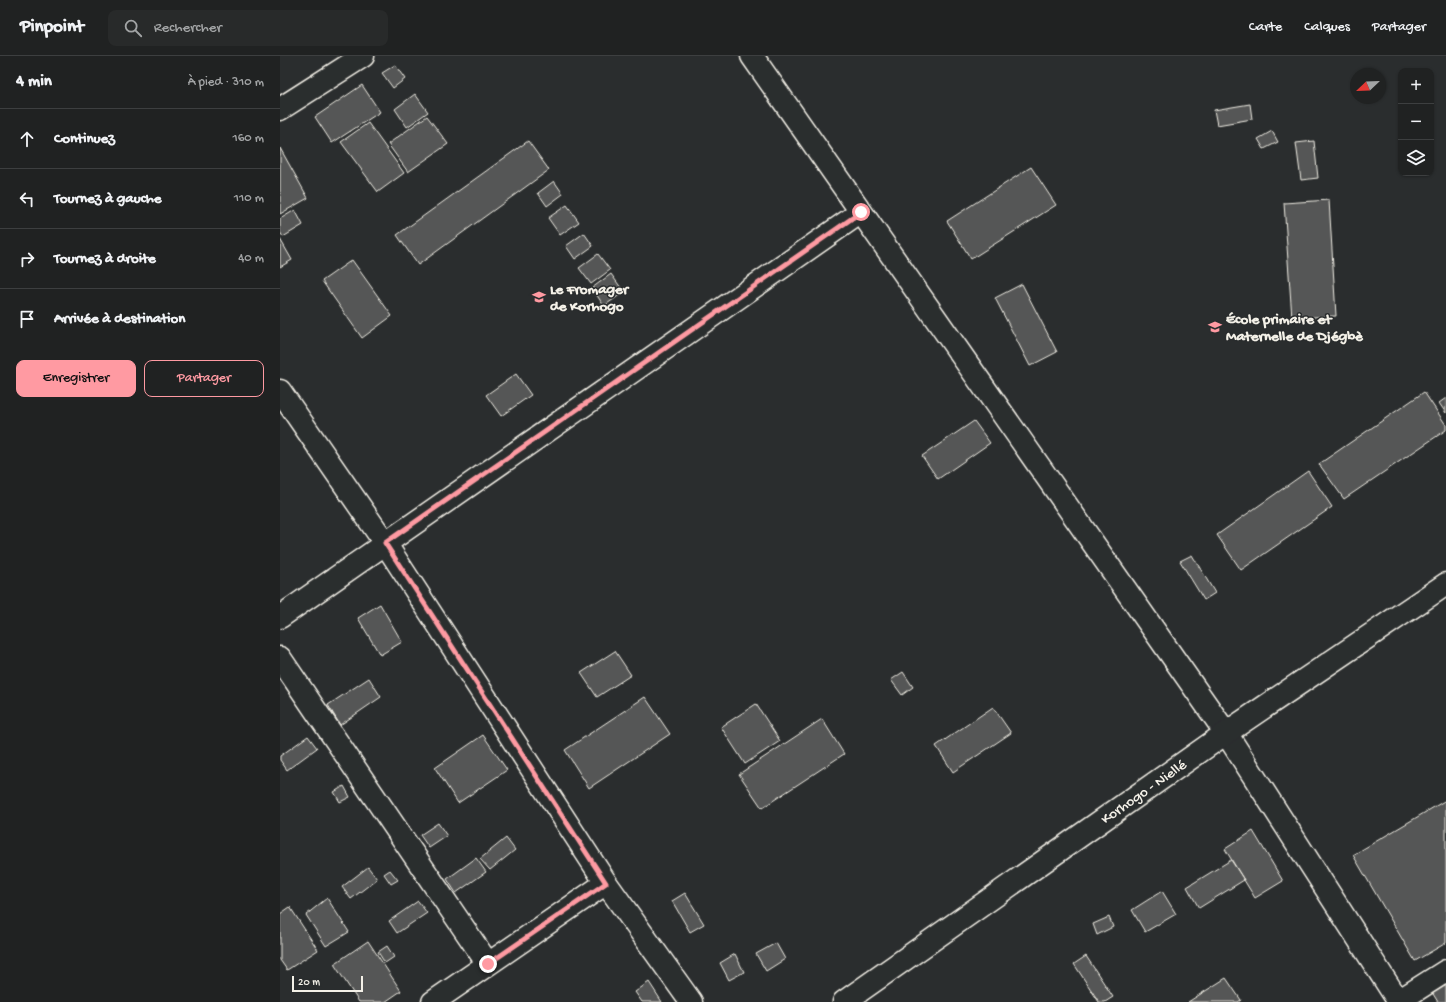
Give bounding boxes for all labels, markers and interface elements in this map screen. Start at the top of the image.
search box [108,10,388,46]
text: Pinpoint [20,16,84,39]
icon: search [122,17,144,39]
text: Rechercher [154,19,222,37]
text: Carte [1249,19,1282,36]
text: Calques [1304,19,1350,36]
text: Partager [1372,19,1426,36]
north arrow [1350,68,1386,104]
map controls [1398,68,1434,176]
button: + [1398,68,1434,104]
text: 4 min [16,72,52,92]
text: À pied · 310 m [188,75,264,90]
button: − [1398,104,1434,140]
icon: ahead [16,128,38,150]
text: Continuez [54,130,115,148]
text: 160 m [232,131,264,146]
button: layers [1398,140,1434,176]
icon: left [16,188,38,210]
text: Tournez à gauche [54,190,162,208]
text: 110 m [234,191,264,206]
route start [852,203,870,221]
icon: right [16,248,38,270]
text: Tournez à droite [54,250,156,268]
text: 40 m [238,251,264,266]
place label: Le Fromager de Korhogo [550,281,630,316]
school or university icon: Le Fromager de Korhogo [531,289,547,305]
icon: arrive [16,308,38,330]
text: Arrivée à destination [54,310,185,328]
place label: École primaire et Maternelle de Djégbè [1226,311,1364,346]
school or university icon: École primaire et Maternelle de Djégbè [1207,319,1223,335]
button: Enregistrer [16,360,136,397]
button: Partager [144,360,264,397]
street label: Korhogo - Niellé [1098,756,1191,829]
route end [479,955,497,973]
scale bar [292,974,363,993]
text: 20 m [298,977,320,989]

